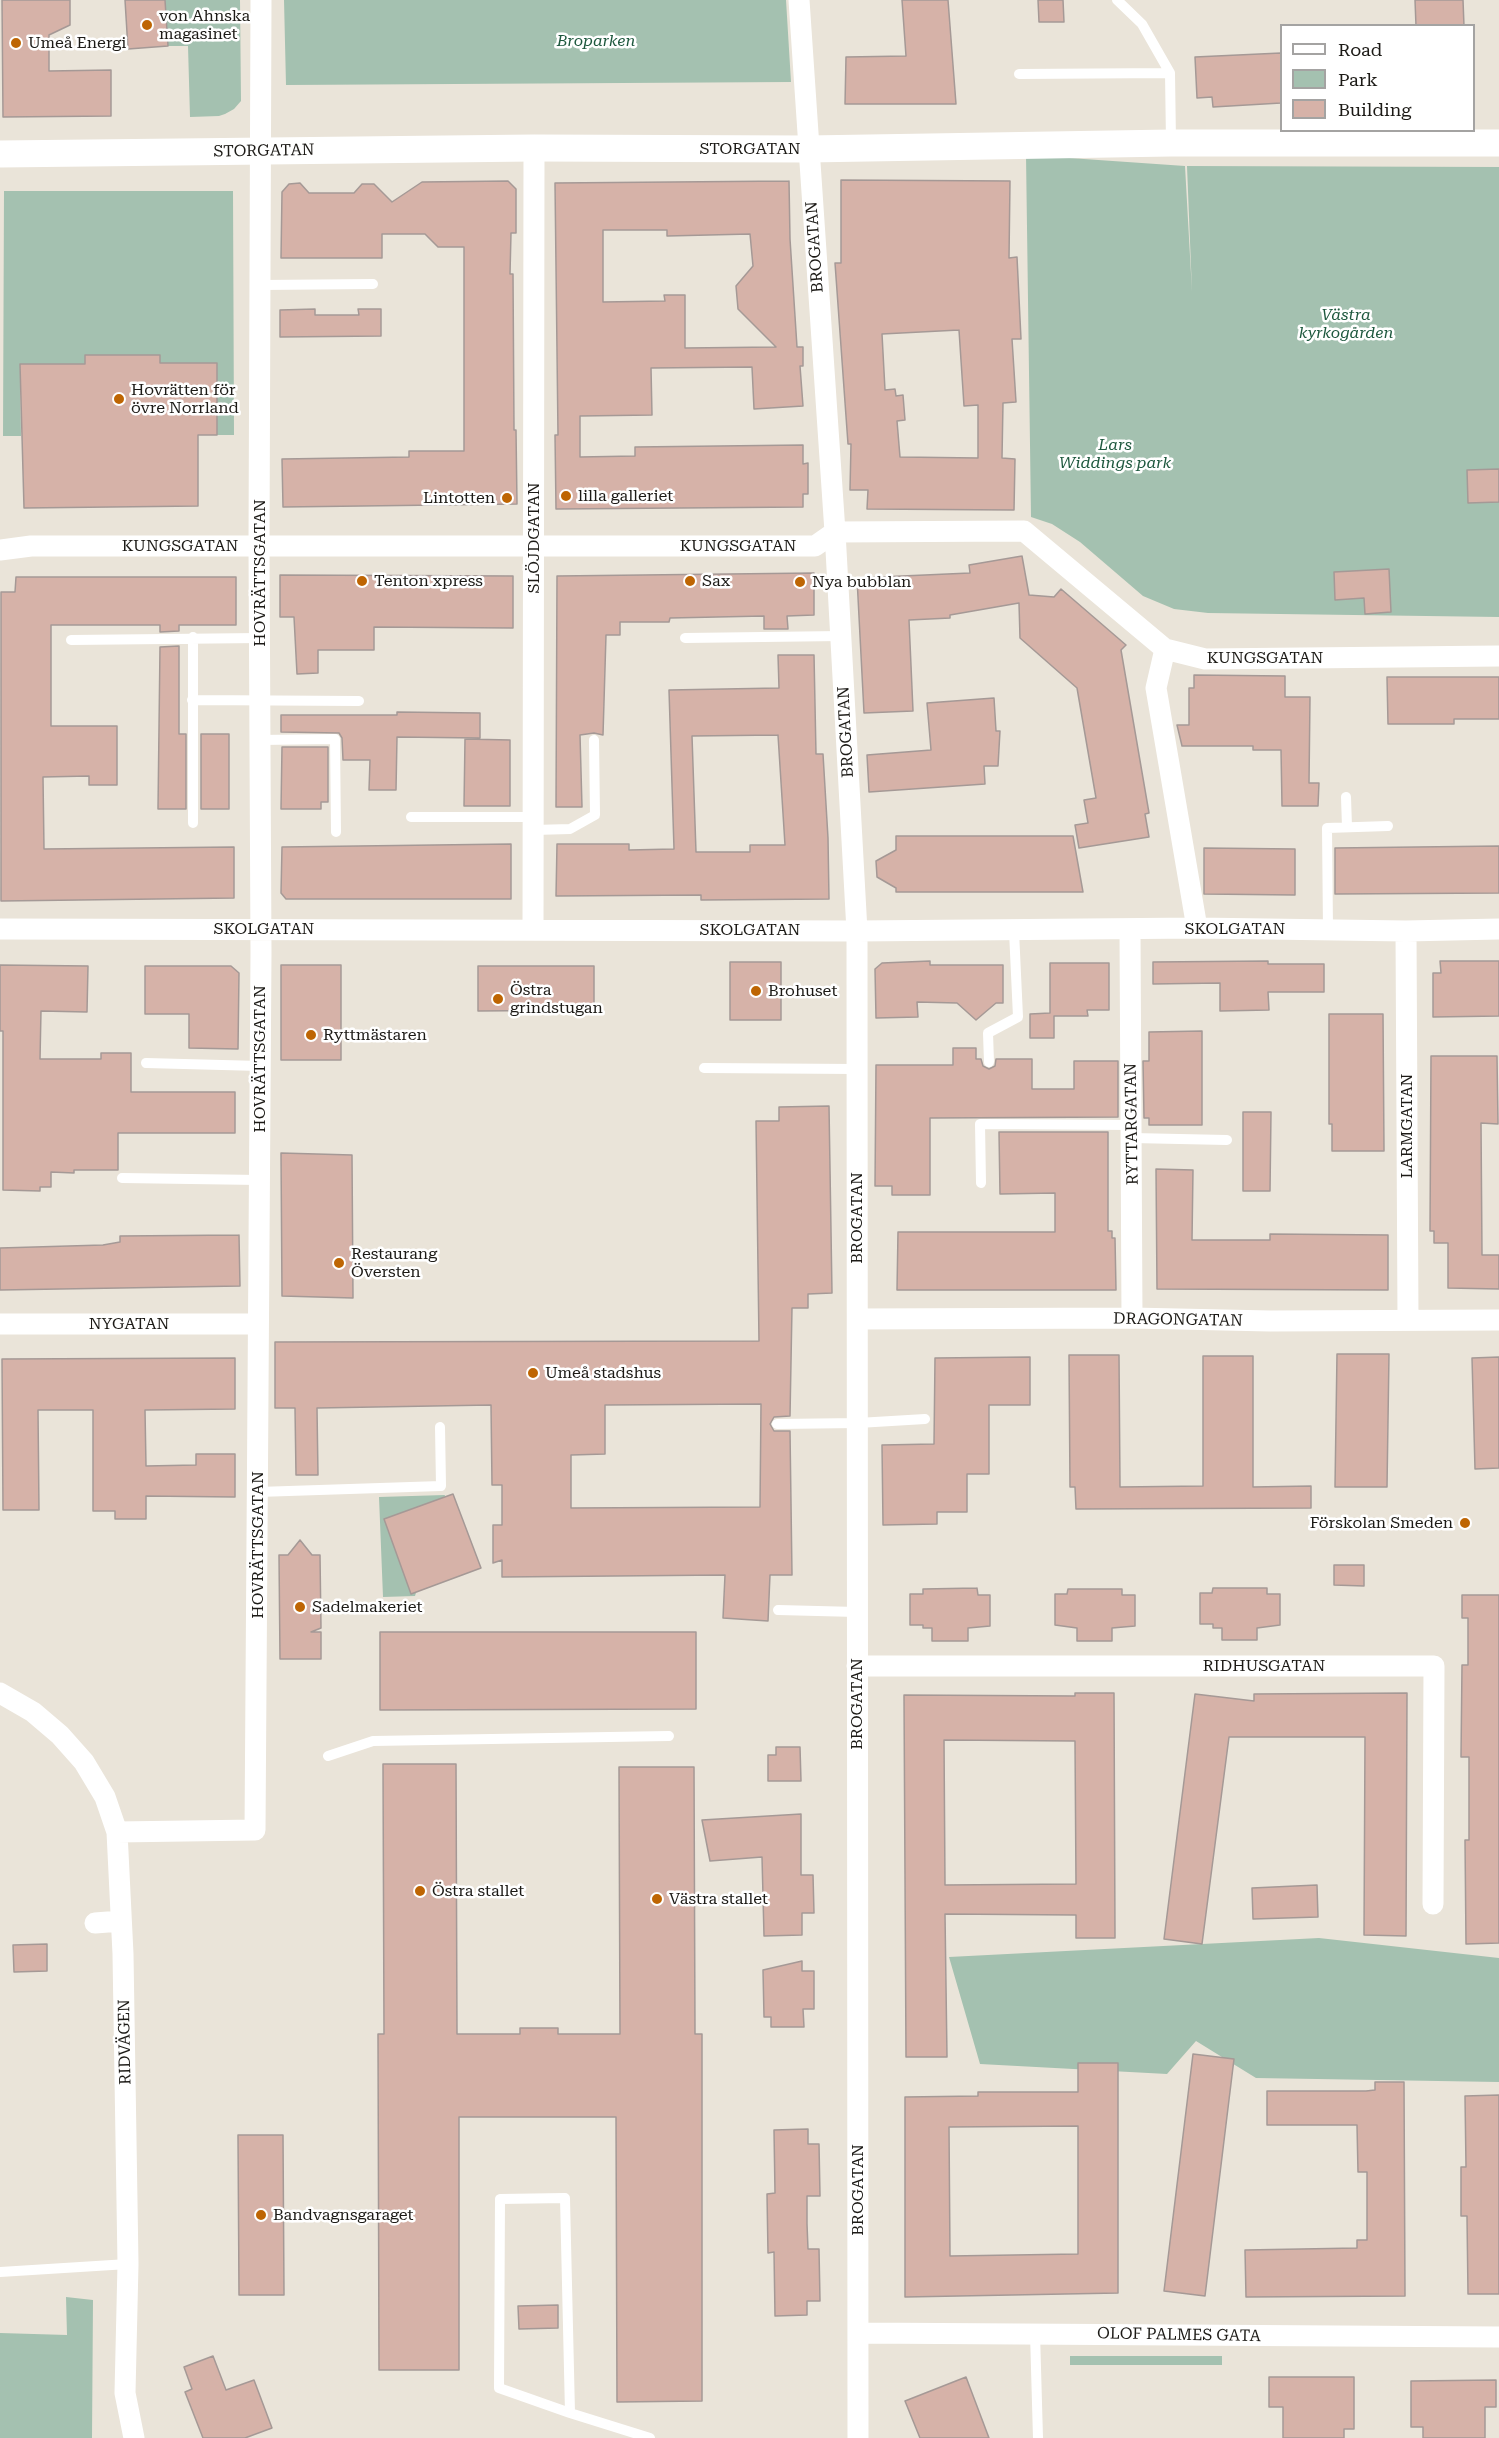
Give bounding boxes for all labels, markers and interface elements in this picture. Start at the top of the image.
place label: von Ahnska magasinet [159,6,250,44]
marker: von Ahnska magasinet [140,18,154,32]
legend [1280,24,1475,132]
park label: Broparken [557,31,635,51]
place label: Umeå Energi [28,33,126,53]
marker: Umeå Energi [9,36,23,50]
text: Road [1338,39,1382,60]
text: Park [1338,69,1378,90]
text: Building [1338,99,1412,120]
street label: STORGATAN [699,139,801,159]
street label: STORGATAN [213,141,315,161]
street label: BROGATAN [802,201,828,293]
park label: Västra kyrkogården [1299,305,1393,343]
place label: Hovrätten för övre Norrland [131,380,239,418]
marker: Hovrätten för övre Norrland [112,392,126,406]
park label: Lars Widdings park [1059,435,1171,473]
street label: SLÖJDGATAN [524,482,544,594]
place label: lilla galleriet [578,486,673,506]
place label: Lintotten [423,488,495,508]
marker: lilla galleriet [559,489,573,503]
marker: Lintotten [500,491,514,505]
street label: HOVRÄTTSGATAN [250,499,270,647]
street label: KUNGSGATAN [122,536,238,556]
street label: KUNGSGATAN [680,536,796,556]
place label: Tenton xpress [374,571,483,591]
place label: Sax [702,571,730,591]
place label: Nya bubblan [812,572,911,592]
marker: Tenton xpress [355,574,369,588]
marker: Sax [683,574,697,588]
marker: Nya bubblan [793,575,807,589]
street label: KUNGSGATAN [1207,648,1323,668]
street label: BROGATAN [834,686,858,778]
street label: SKOLGATAN [214,919,314,939]
street label: SKOLGATAN [1185,919,1285,939]
street label: SKOLGATAN [700,920,800,940]
place label: Östra grindstugan [510,980,603,1018]
place label: Brohuset [768,981,837,1001]
marker: Brohuset [749,984,763,998]
street label: HOVRÄTTSGATAN [250,985,270,1133]
marker: Östra grindstugan [491,992,505,1006]
place label: Ryttmästaren [323,1025,427,1045]
marker: Ryttmästaren [304,1028,318,1042]
street label: RYTTARGATAN [1121,1063,1143,1185]
street label: LARMGATAN [1397,1074,1417,1178]
street label: BROGATAN [847,1172,867,1264]
place label: Restaurang Översten [351,1244,437,1282]
marker: Restaurang Översten [332,1256,346,1270]
street label: DRAGONGATAN [1113,1309,1243,1331]
street label: NYGATAN [89,1314,169,1334]
place label: Umeå stadshus [545,1363,661,1383]
marker: Umeå stadshus [526,1366,540,1380]
street label: HOVRÄTTSGATAN [248,1471,268,1619]
place label: Förskolan Smeden [1310,1513,1453,1533]
marker: Förskolan Smeden [1458,1516,1472,1530]
place label: Sadelmakeriet [312,1597,423,1617]
marker: Sadelmakeriet [293,1600,307,1614]
street label: RIDHUSGATAN [1203,1656,1325,1676]
street label: BROGATAN [847,1658,867,1750]
place label: Östra stallet [432,1881,524,1901]
marker: Östra stallet [413,1884,427,1898]
place label: Västra stallet [669,1889,768,1909]
marker: Västra stallet [650,1892,664,1906]
street label: RIDVÄGEN [115,1999,135,2085]
street label: BROGATAN [848,2144,868,2236]
place label: Bandvagnsgaraget [273,2205,414,2225]
marker: Bandvagnsgaraget [254,2208,268,2222]
street label: OLOF PALMES GATA [1097,2324,1261,2346]

